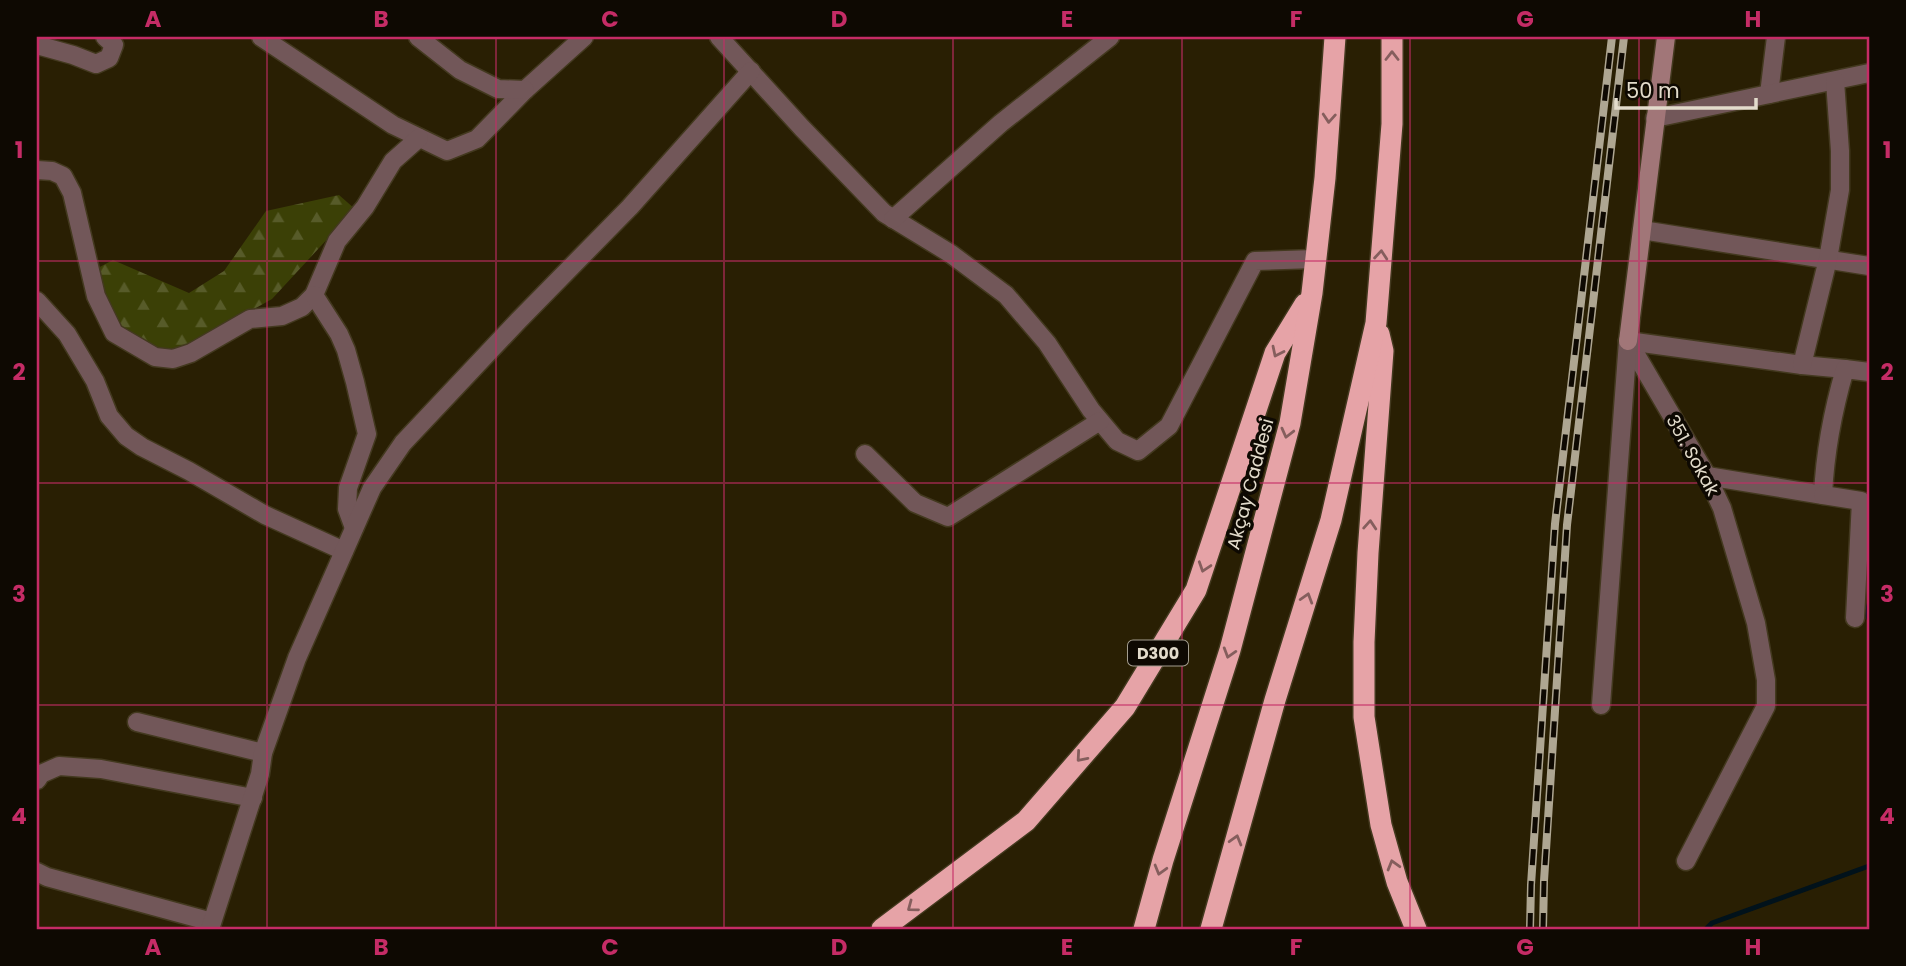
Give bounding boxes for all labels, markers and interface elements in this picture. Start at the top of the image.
text: A [145,3,162,35]
text: B [373,3,389,35]
text: C [601,3,619,35]
text: D [831,3,847,35]
text: E [1061,3,1073,35]
text: F [1290,3,1302,35]
text: G [1516,3,1534,35]
text: H [1745,3,1761,35]
one-way arrow [1384,50,1400,60]
scale bar [1616,66,1756,110]
text: 50 m [1626,76,1680,105]
one-way arrow [1322,113,1337,124]
text: 1 [15,134,23,166]
text: 1 [1883,134,1891,166]
one-way arrow [1373,249,1388,260]
one-way arrow [1271,345,1285,357]
text: 2 [12,356,26,388]
text: 2 [1880,356,1894,388]
street label: 351. Sokak [1660,410,1726,501]
street label: Akçay Caddesi [1220,416,1280,552]
one-way arrow [1281,427,1295,439]
one-way arrow [1362,519,1377,530]
one-way arrow [1198,561,1212,573]
text: 3 [12,578,26,610]
text: 3 [1880,578,1894,610]
one-way arrow [1299,592,1313,605]
road number: D300 [1128,640,1188,666]
one-way arrow [1223,647,1238,659]
one-way arrow [1077,749,1089,762]
text: 4 [11,800,27,832]
text: 4 [1879,800,1895,832]
one-way arrow [1228,834,1242,846]
one-way arrow [1386,859,1401,871]
one-way arrow [1154,863,1169,875]
one-way arrow [907,899,920,911]
text: A [145,931,162,963]
text: B [373,931,389,963]
text: C [601,931,619,963]
text: D [831,931,847,963]
text: E [1061,931,1073,963]
text: F [1290,931,1302,963]
text: G [1516,931,1534,963]
text: H [1745,931,1761,963]

